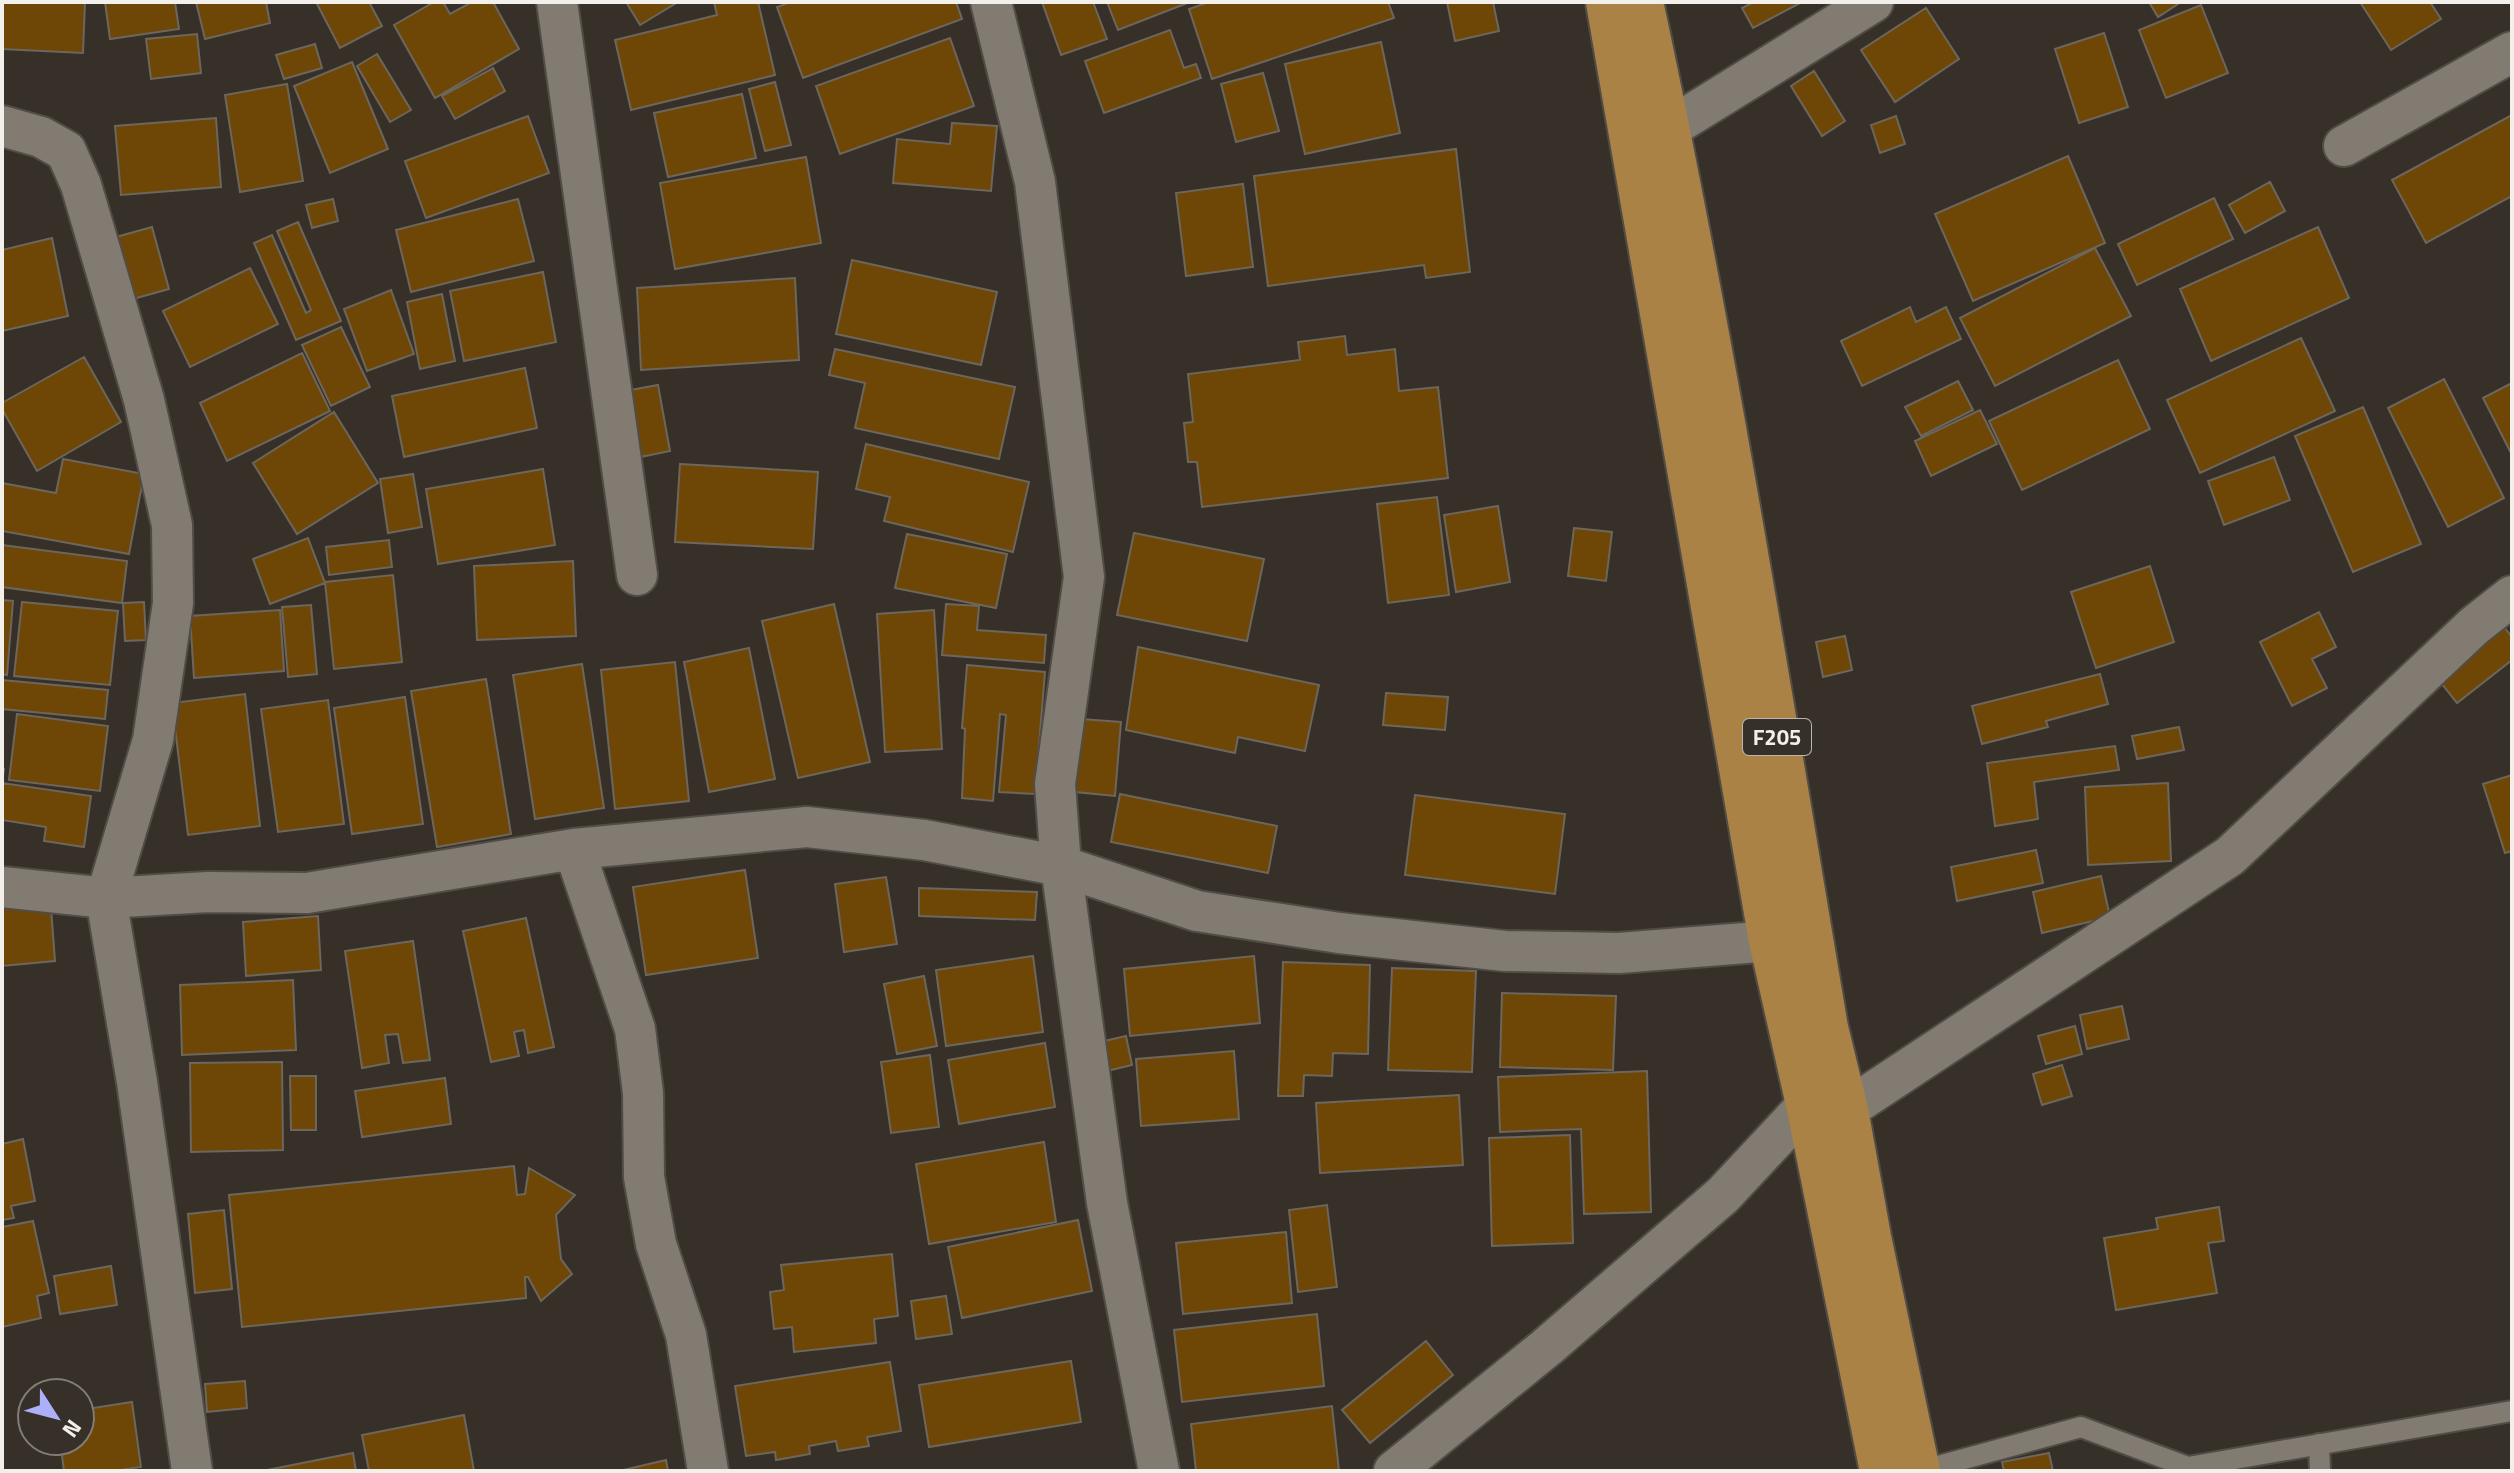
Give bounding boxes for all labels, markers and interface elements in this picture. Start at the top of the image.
road number: F205 [1743,719,1811,755]
north arrow [16,1377,96,1457]
text: N [54,1413,90,1445]

